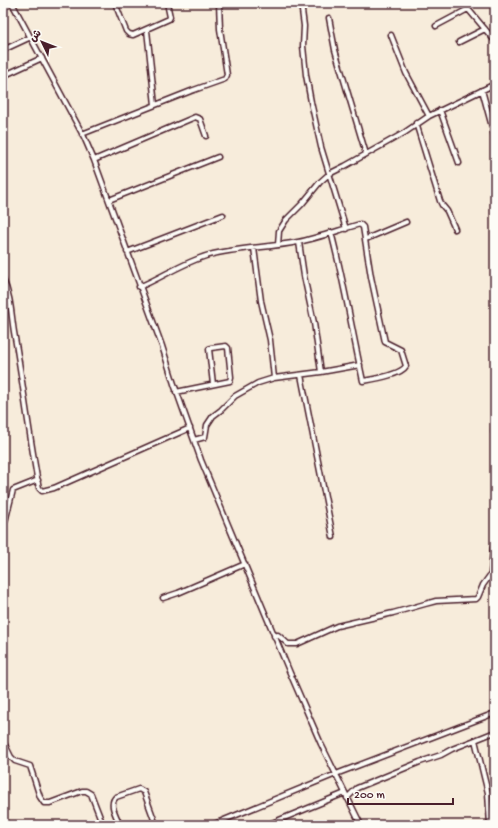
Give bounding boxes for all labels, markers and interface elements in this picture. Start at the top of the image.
north arrow [22,22,62,62]
text: ش [28,28,45,45]
scale bar [348,780,453,806]
text: 200 m [354,789,385,803]

